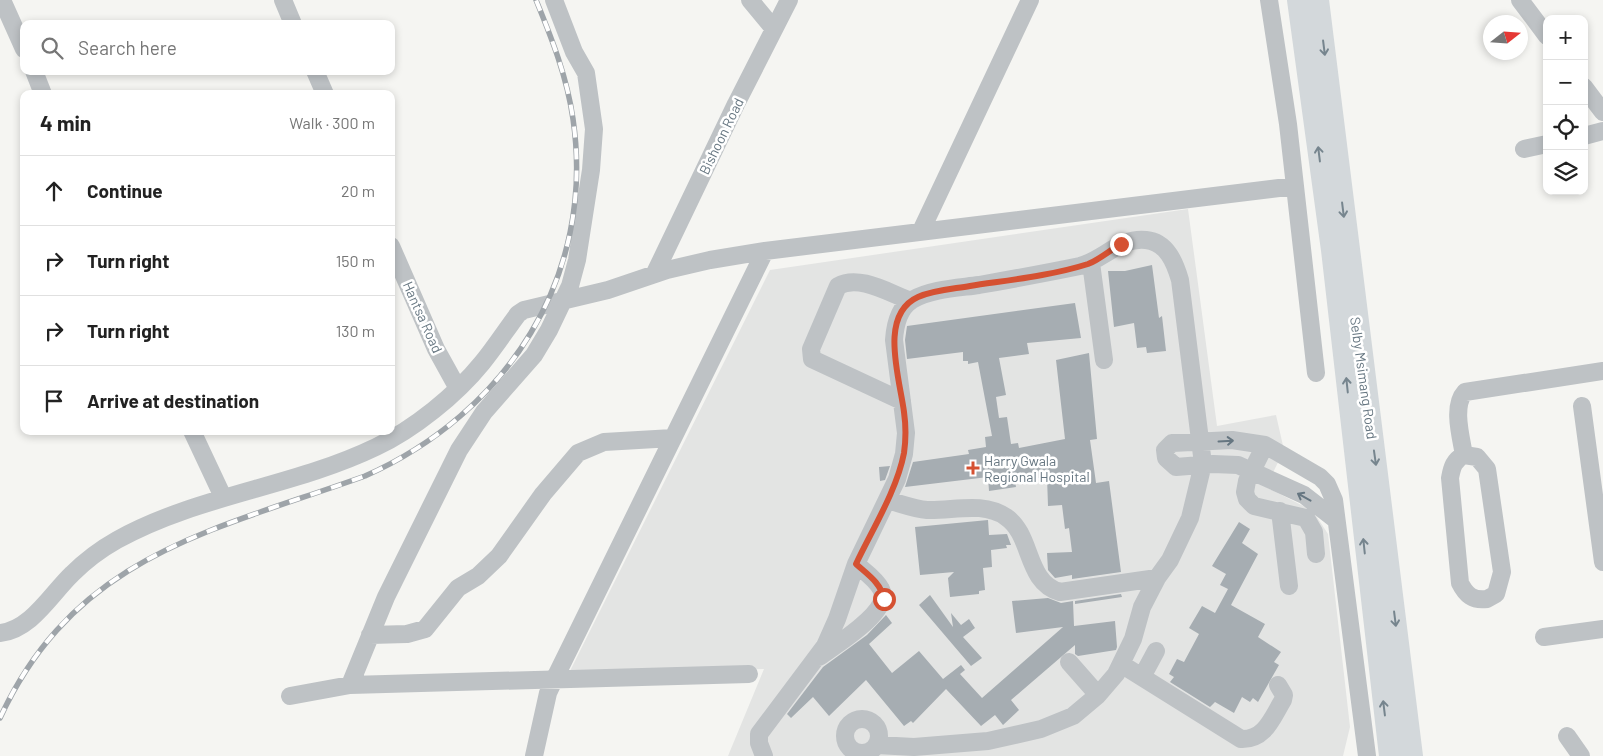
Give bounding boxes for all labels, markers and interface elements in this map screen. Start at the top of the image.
north arrow [1483,15,1528,60]
map controls [1543,15,1588,195]
button: + [1543,15,1588,60]
search box [20,20,395,75]
icon: search [38,34,66,62]
text: Search here [78,36,177,59]
one-way arrow [1319,40,1329,56]
button: − [1543,60,1588,105]
street label: Bishoon Road [695,95,747,177]
button: locate [1543,105,1588,150]
text: 4 min [40,110,91,135]
text: Walk · 300 m [289,113,375,132]
one-way arrow [1314,146,1324,162]
button: layers [1543,150,1588,195]
icon: ahead [40,177,68,205]
text: Continue [87,179,163,202]
text: 20 m [341,181,375,200]
one-way arrow [1338,201,1348,217]
route end [1110,233,1133,256]
icon: right [40,247,68,275]
text: Turn right [87,249,169,272]
text: 150 m [336,251,375,270]
street label: Hantsa Road [400,279,446,355]
street label: Selby Msimang Road [1347,316,1381,440]
icon: right [40,317,68,345]
text: Turn right [87,319,169,342]
text: 130 m [336,321,375,340]
one-way arrow [1342,377,1352,393]
icon: arrive [40,387,68,415]
text: Arrive at destination [87,389,259,412]
one-way arrow [1217,437,1233,446]
one-way arrow [1370,449,1380,465]
place label: Harry Gwala Regional Hospital [984,452,1090,485]
marker: Harry Gwala Regional Hospital [966,461,980,475]
one-way arrow [1298,491,1312,501]
one-way arrow [1359,539,1369,555]
route start [873,588,896,611]
one-way arrow [1391,611,1401,627]
one-way arrow [1379,700,1389,716]

